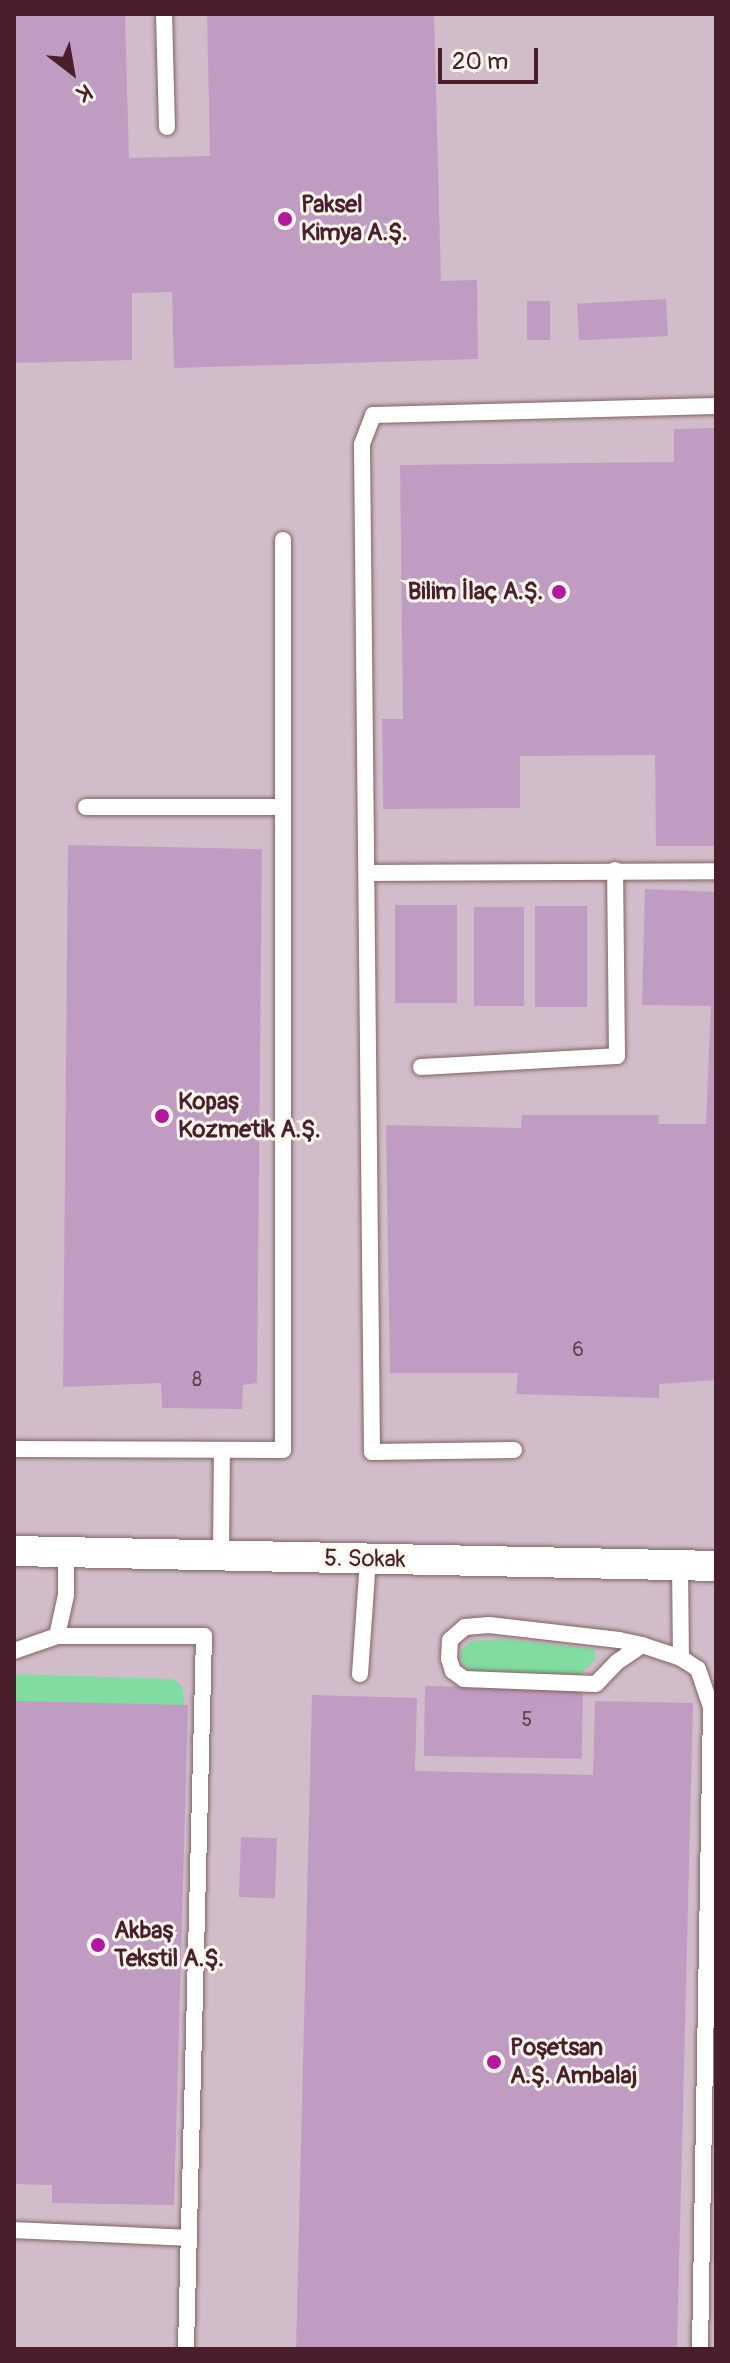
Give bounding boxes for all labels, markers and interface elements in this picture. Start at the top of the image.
north arrow [32,32,112,112]
scale bar [442,32,542,82]
text: 20 m [452,47,508,76]
text: K [71,77,97,108]
place label: Paksel Kimya A.Ş. [301,191,407,247]
marker: Paksel Kimya A.Ş. [276,210,294,228]
place label: Bilim İlaç A.Ş. [408,578,543,606]
marker: Bilim İlaç A.Ş. [550,583,568,601]
place label: Kopaş Kozmetik A.Ş. [178,1088,320,1144]
marker: Kopaş Kozmetik A.Ş. [153,1107,171,1125]
house number: 6 [572,1337,584,1361]
house number: 8 [192,1367,202,1391]
street label: 5. Sokak [324,1544,406,1574]
house number: 5 [522,1707,532,1731]
place label: Akbaş Tekstil A.Ş. [114,1917,224,1973]
marker: Akbaş Tekstil A.Ş. [89,1936,107,1954]
place label: Poşetsan A.Ş. Ambalaj [510,2034,637,2090]
marker: Poşetsan A.Ş. Ambalaj [485,2053,503,2071]

